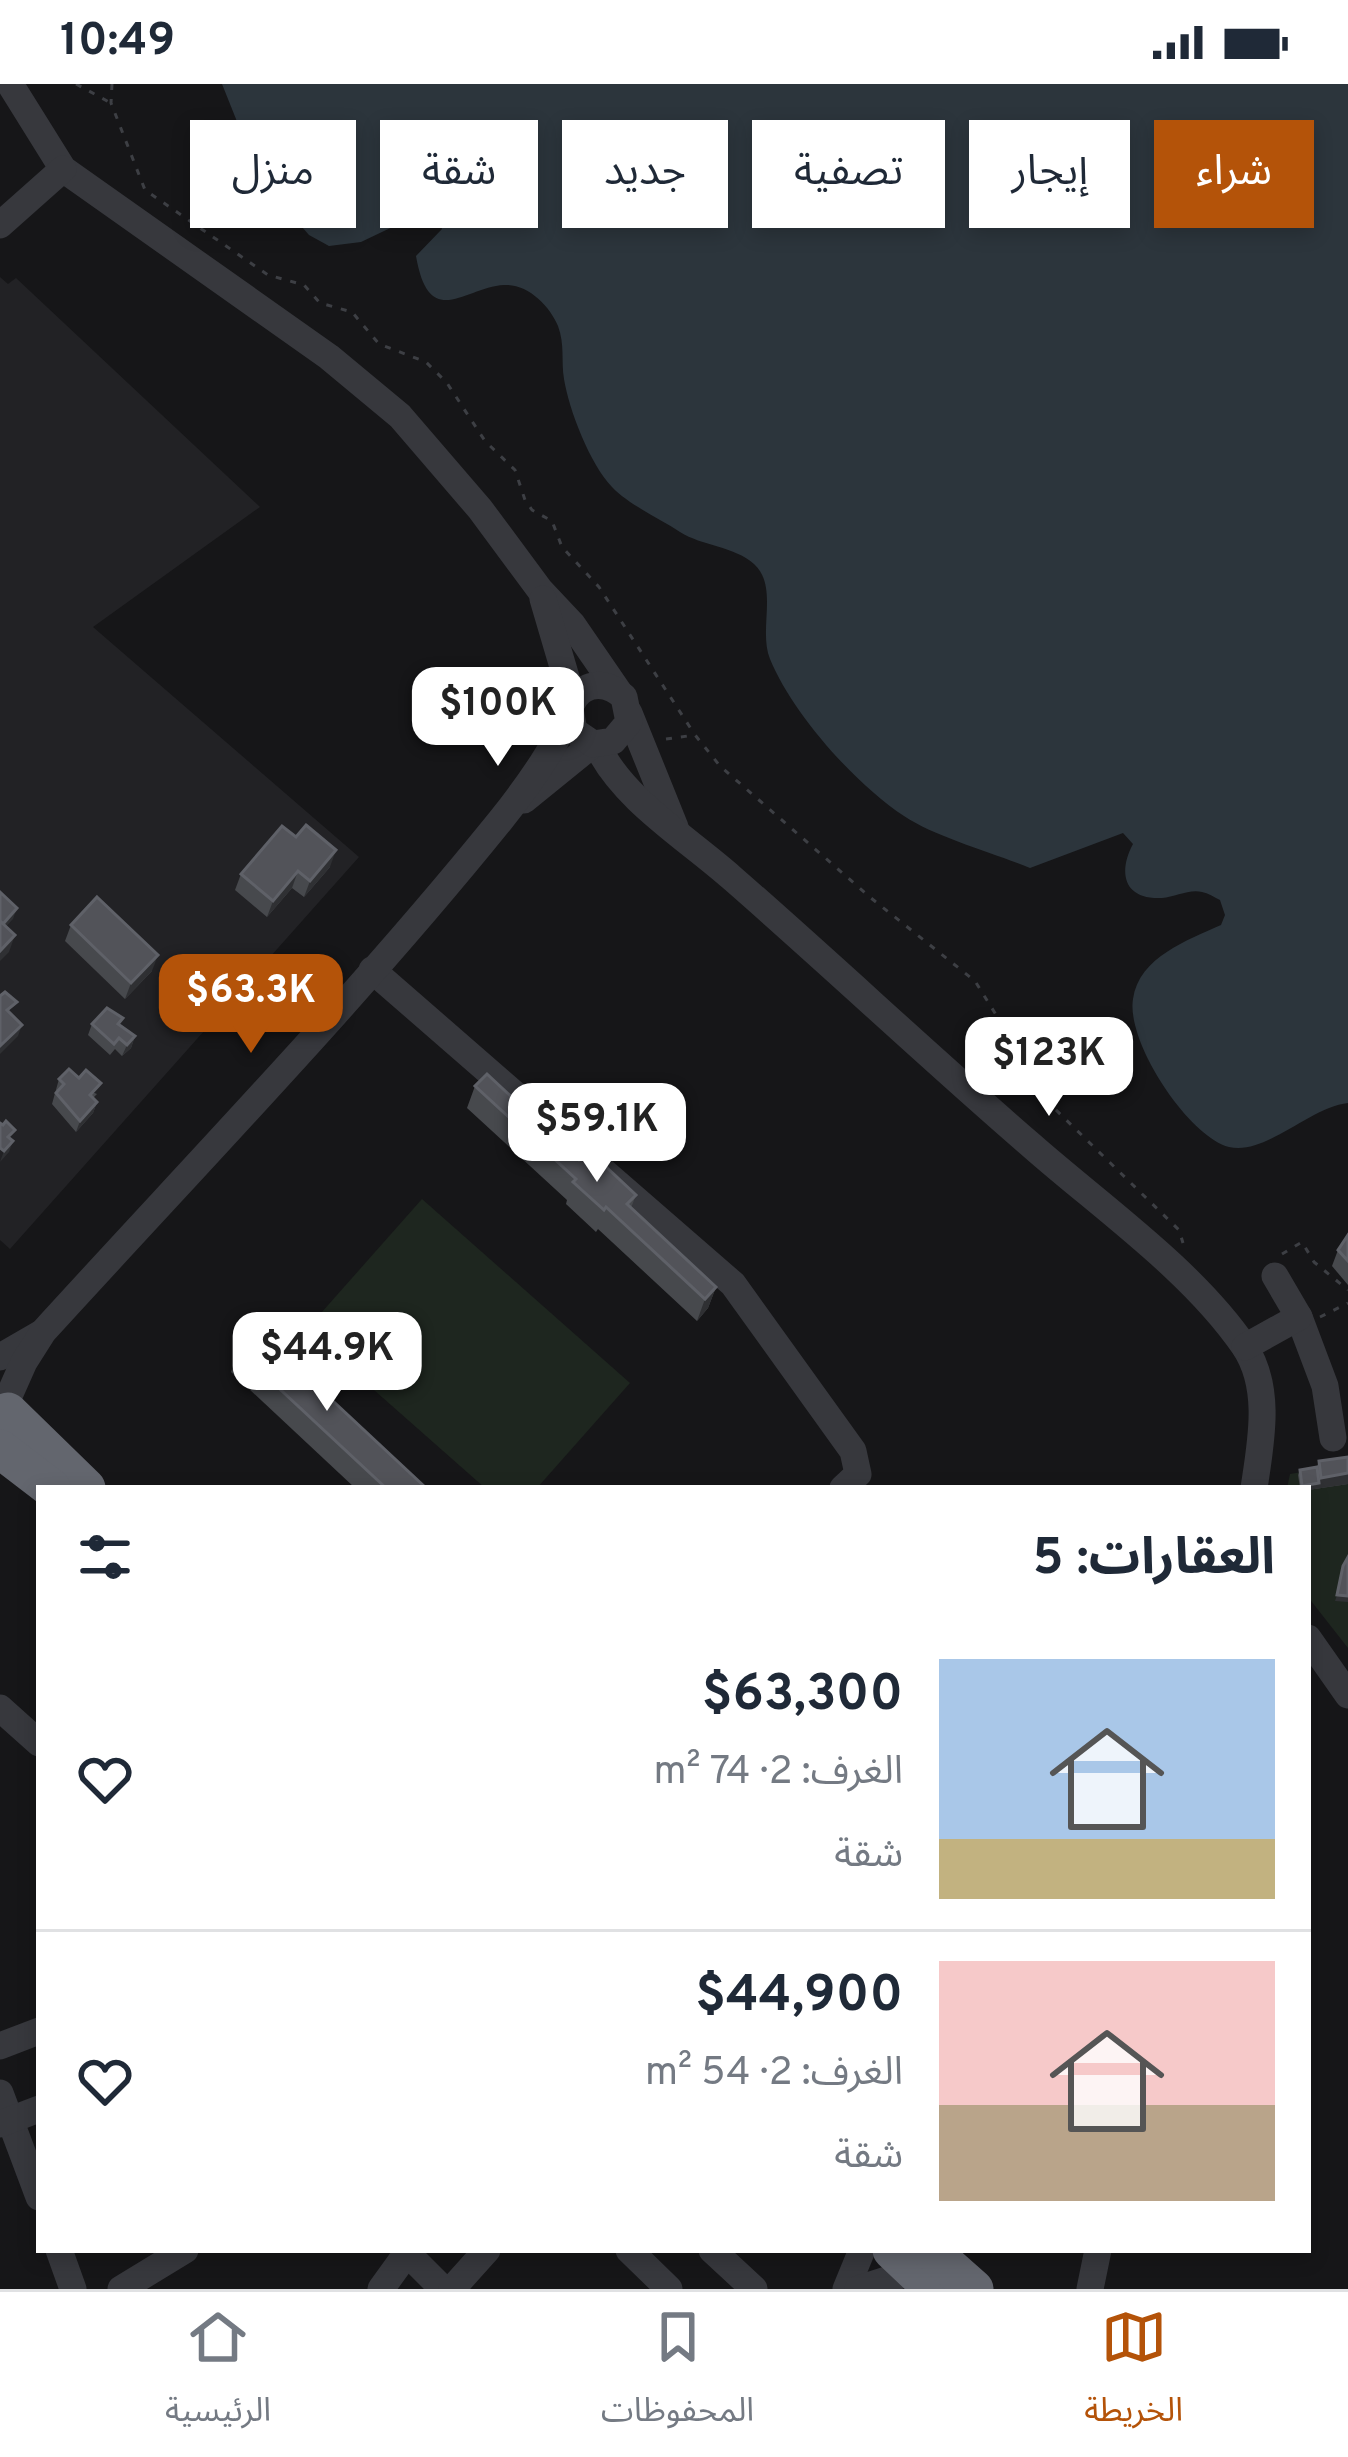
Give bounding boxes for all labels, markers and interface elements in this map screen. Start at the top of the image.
text: 10:49 [60,14,175,71]
chip: منزل [190,120,356,228]
chip: شقة [380,120,538,228]
chip: جديد [562,120,728,228]
chip: تصفية [752,120,945,228]
chip: إيجار [969,120,1130,228]
chip: شراء [1154,120,1314,228]
pin: $100K [414,667,582,769]
text: $100K [439,681,557,730]
pin: $63.3K [153,954,349,1056]
text: $63.3K [186,968,316,1017]
pin: $123K [965,1017,1133,1119]
text: $123K [992,1031,1106,1080]
pin: $59.1K [499,1083,695,1185]
text: $59.1K [535,1097,659,1146]
pin: $44.9K [229,1312,425,1414]
text: $44.9K [260,1326,394,1375]
icon: filters [72,1524,138,1590]
text: العقارات: 5 [1033,1528,1275,1593]
text: $63,300 [702,1664,903,1729]
icon: home [1035,1707,1179,1851]
icon: heart [72,1746,138,1812]
text: الغرف: 2 · 74 m² [653,1749,903,1798]
text: شقة [834,1832,903,1881]
text: $44,900 [695,1965,903,2030]
icon: home [1035,2009,1179,2153]
icon: heart [72,2048,138,2114]
text: الغرف: 2 · 54 m² [645,2050,903,2099]
text: شقة [834,2133,903,2182]
tab: الرئيسية [165,2304,271,2445]
tab: المحفوظات [601,2304,754,2445]
tab: الخريطة [1084,2304,1183,2445]

